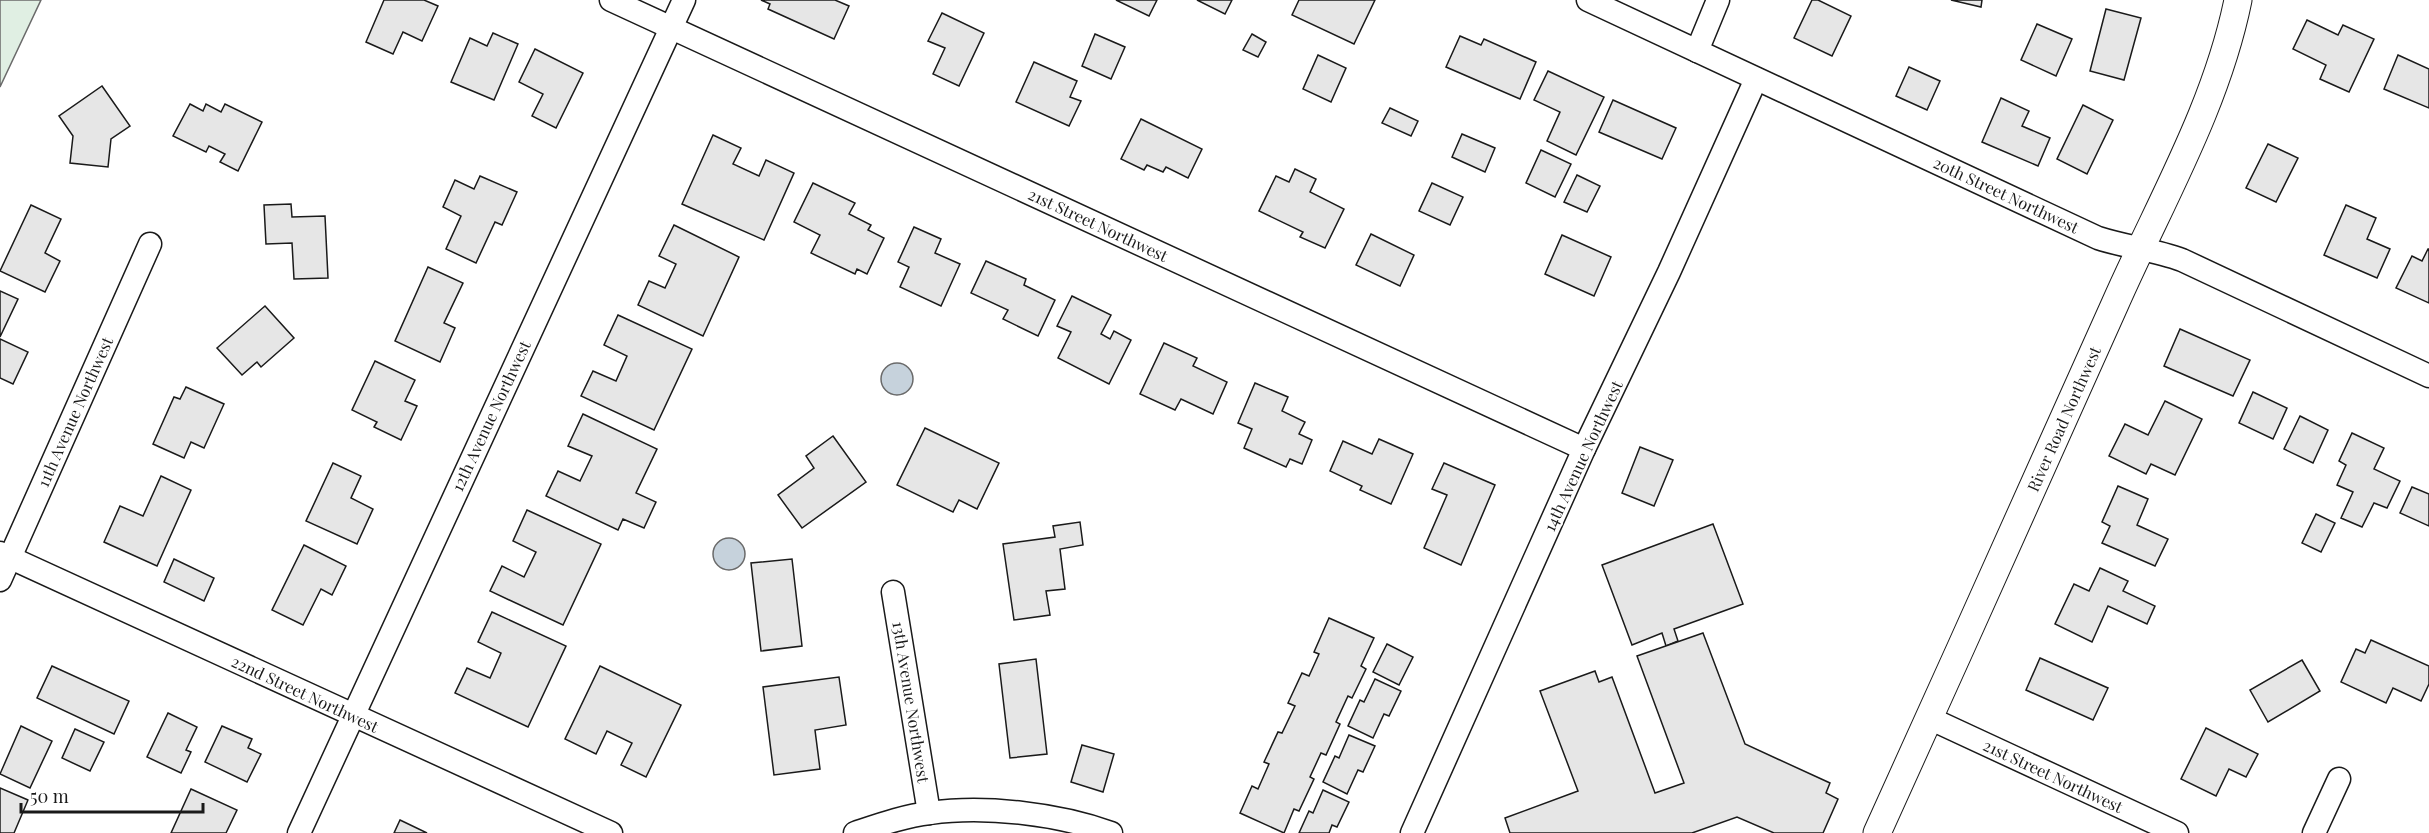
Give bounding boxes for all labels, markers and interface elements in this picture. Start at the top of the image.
street label: 20th Street Northwest [1930,152,2083,238]
street label: 21st Street Northwest [1025,183,1172,266]
street label: 11th Avenue Northwest [32,333,117,490]
street label: 12th Avenue Northwest [446,337,535,494]
street label: River Road Northwest [2022,343,2105,495]
street label: 14th Avenue Northwest [1538,377,1627,535]
street label: 13th Avenue Northwest [888,620,935,784]
street label: 22nd Street Northwest [228,650,382,737]
street label: 21st Street Northwest [1980,734,2127,817]
scale bar [21,776,202,814]
text: 50 m [30,784,69,808]

